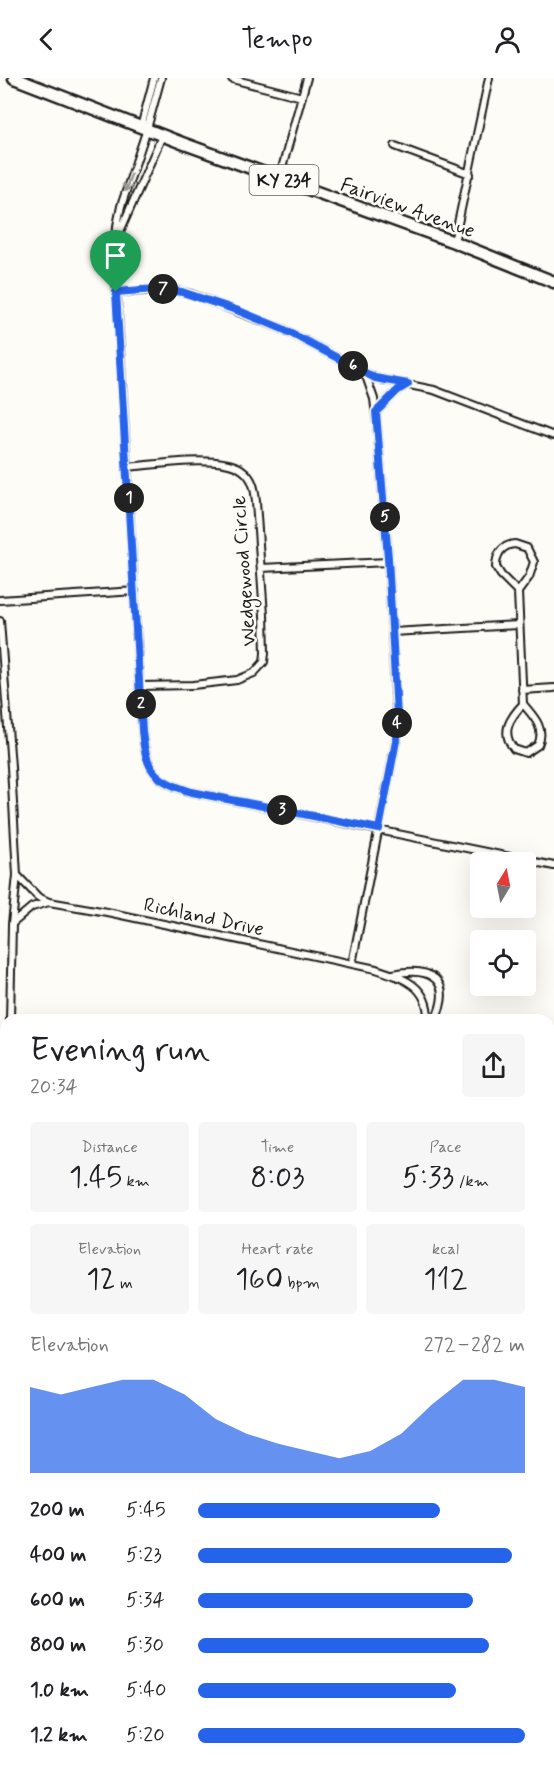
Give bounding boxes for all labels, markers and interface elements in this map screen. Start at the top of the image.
text: Tempo [241,22,313,57]
icon: back [30,23,63,56]
icon: person [491,23,524,56]
road number: KY 234 [250,165,318,195]
street label: Fairview Avenue [337,172,478,245]
one-way arrow [122,173,133,192]
pin [90,230,141,292]
icon: arrive [99,239,132,272]
pin: 7 [148,274,178,304]
text: 7 [158,278,168,299]
pin: 6 [338,351,368,381]
text: 6 [349,355,357,376]
pin: 1 [114,483,144,513]
text: 1 [125,487,133,508]
street label: Wedgewood Circle [226,495,264,647]
pin: 5 [370,502,400,532]
text: 5 [380,506,390,527]
pin: 2 [126,689,156,719]
text: 2 [137,693,145,714]
pin: 4 [382,708,412,738]
text: 4 [392,712,402,733]
pin: 3 [267,795,297,825]
text: 3 [278,799,286,820]
north arrow [470,852,536,918]
map controls [470,852,536,996]
street label: Richland Drive [141,892,266,943]
button: locate [470,930,536,996]
text: Evening run [30,1029,210,1073]
button: share [462,1034,525,1097]
text: 20:34 [30,1074,78,1101]
text: Distance [81,1137,138,1158]
text: Time [261,1137,294,1158]
text: Pace [430,1137,461,1158]
text: 1.45 [69,1158,122,1197]
text: 8:03 [250,1158,305,1197]
text: 5:33 [402,1158,454,1197]
text: km [122,1171,150,1192]
text: /km [454,1171,489,1192]
text: Elevation [78,1239,141,1260]
text: Heart rate [242,1239,313,1260]
text: kcal [432,1239,459,1260]
text: 12 [86,1260,116,1299]
text: 160 [235,1260,283,1299]
text: 112 [423,1260,468,1299]
text: m [116,1273,133,1294]
text: bpm [283,1273,320,1294]
text: Elevation [30,1332,109,1359]
text: 272–282 m [424,1332,525,1359]
text: 200 m [30,1497,85,1524]
text: 5:45 [126,1497,166,1524]
text: 400 m [30,1542,86,1569]
text: 5:23 [126,1542,162,1569]
text: 600 m [30,1587,85,1614]
text: 5:34 [126,1587,165,1614]
text: 800 m [30,1632,86,1659]
text: 5:30 [126,1632,164,1659]
text: 1.0 km [30,1677,89,1704]
text: 5:40 [126,1677,166,1704]
text: 1.2 km [30,1722,87,1749]
text: 5:20 [126,1722,165,1749]

